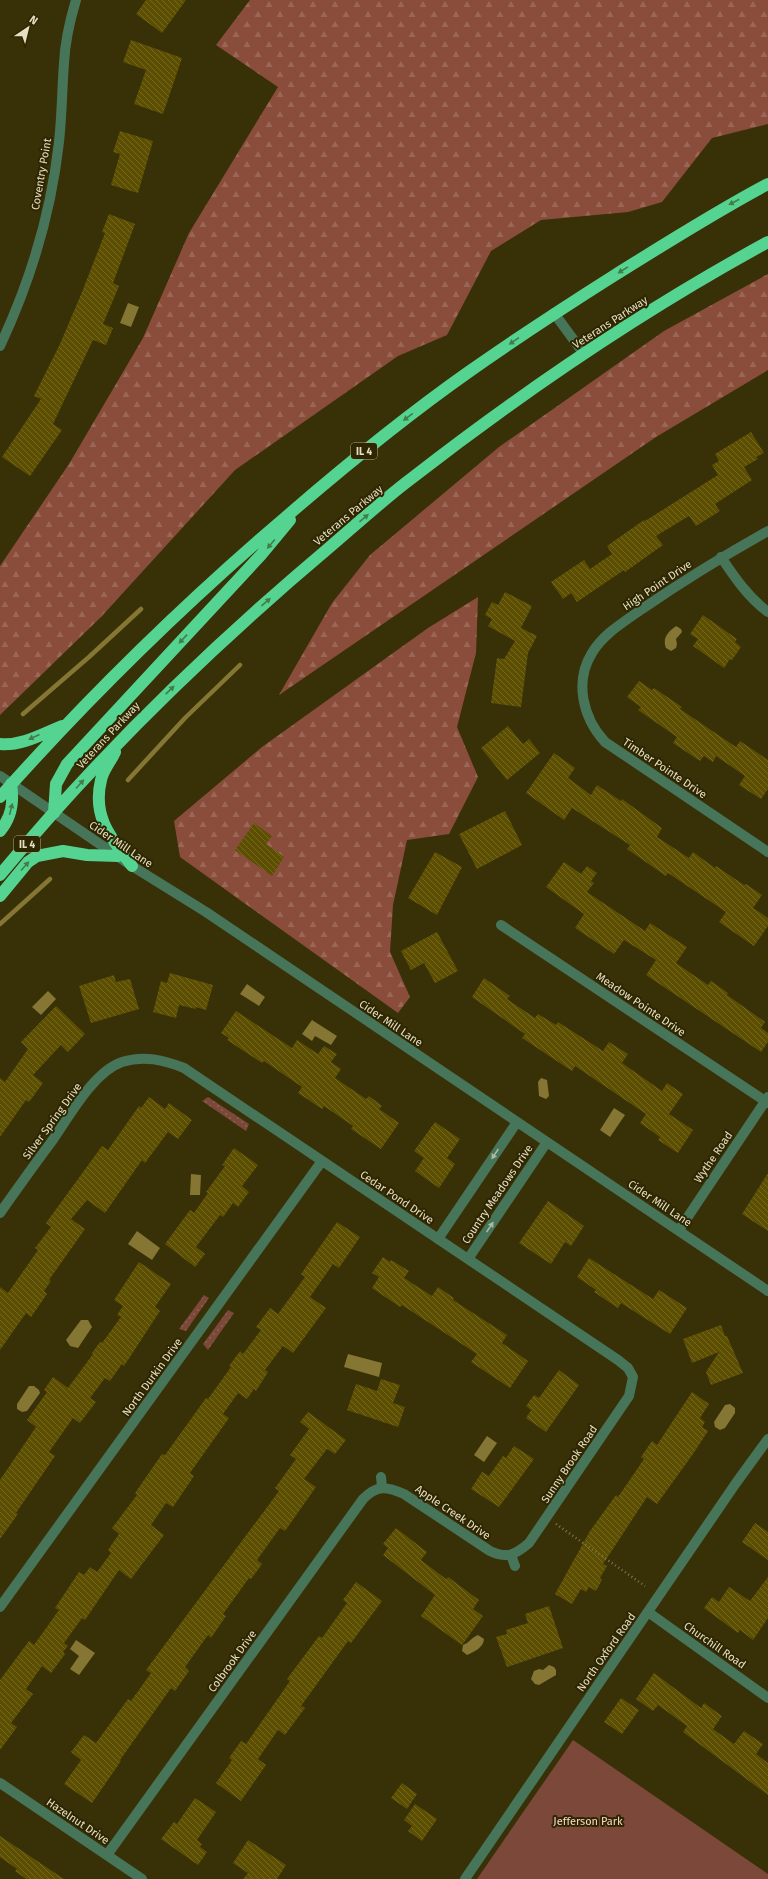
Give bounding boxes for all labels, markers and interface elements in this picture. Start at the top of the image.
north arrow [8,8,48,48]
text: N [27,13,40,28]
street label: Coventry Point [29,137,54,211]
one-way arrow [728,199,739,206]
one-way arrow [617,267,629,274]
street label: Veterans Parkway [570,293,651,351]
one-way arrow [508,337,519,345]
one-way arrow [403,413,413,421]
road number: IL 4 [351,443,377,459]
street label: Veterans Parkway [311,482,386,548]
one-way arrow [359,513,370,522]
one-way arrow [266,538,275,549]
street label: High Point Drive [620,558,694,613]
one-way arrow [261,598,270,607]
one-way arrow [178,634,188,644]
one-way arrow [165,685,175,695]
street label: Veterans Parkway [74,699,143,771]
one-way arrow [29,734,40,740]
street label: Timber Pointe Drive [620,735,709,801]
one-way arrow [76,779,85,789]
one-way arrow [8,802,14,814]
street label: Cider Mill Lane [86,818,155,870]
road number: IL 4 [14,836,40,852]
one-way arrow [21,861,30,871]
street label: Meadow Pointe Drive [594,970,688,1039]
street label: Cider Mill Lane [356,997,425,1049]
street label: Silver Spring Drive [20,1080,85,1162]
street label: Wythe Road [691,1129,735,1185]
street label: Country Meadows Drive [459,1142,535,1246]
one-way arrow [491,1149,499,1160]
street label: Cedar Pond Drive [357,1168,436,1227]
street label: Cider Mill Lane [625,1177,694,1229]
one-way arrow [486,1222,494,1232]
street label: North Durkin Drive [120,1336,185,1419]
street label: Sunny Brook Road [539,1423,600,1506]
street label: Apple Creek Drive [413,1483,493,1542]
street label: North Oxford Road [574,1610,638,1694]
street label: Churchill Road [681,1619,748,1671]
street label: Colbrook Drive [206,1628,259,1695]
street label: Hazelnut Drive [44,1796,112,1847]
park label: Jefferson Park [553,1815,623,1828]

